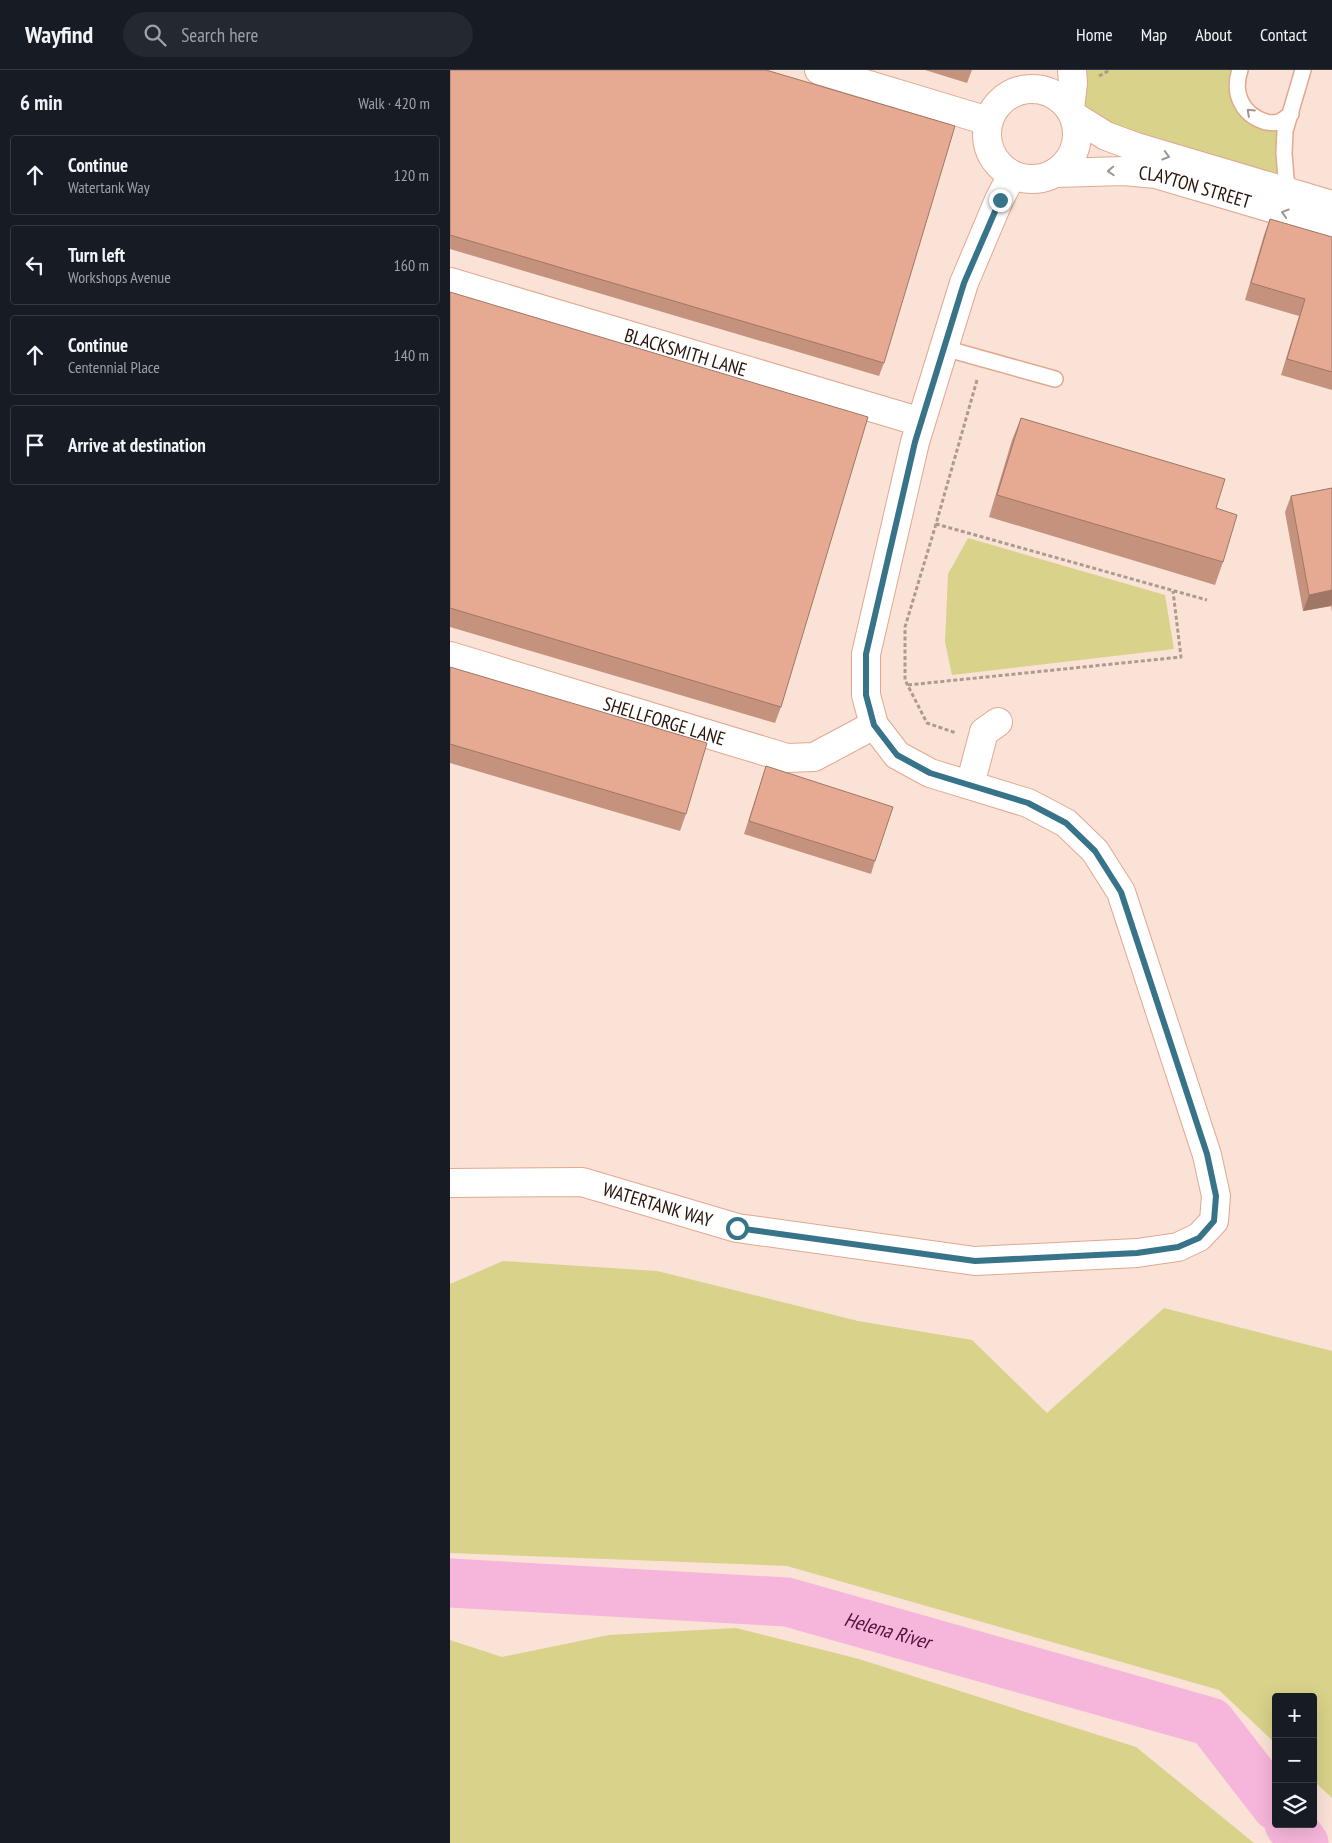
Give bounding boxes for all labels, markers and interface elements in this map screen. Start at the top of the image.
search box [123,12,473,57]
text: Wayfind [25,19,93,50]
icon: search [141,21,169,49]
text: Search here [181,23,258,47]
text: Home [1076,23,1113,46]
text: Map [1141,23,1167,46]
text: About [1195,23,1232,46]
text: Contact [1260,23,1307,46]
text: 6 min [20,89,62,116]
text: Walk · 420 m [358,93,430,113]
one-way arrow [1246,109,1255,118]
one-way arrow [1161,150,1170,160]
text: Continue [68,153,128,177]
street label: CLAYTON STREET [1138,160,1255,214]
icon: ahead [21,161,49,189]
text: 120 m [394,165,429,185]
one-way arrow [1107,166,1115,177]
text: Watertank Way [68,177,150,197]
route end [989,189,1012,212]
one-way arrow [1282,208,1290,218]
text: Turn left [68,243,125,267]
icon: left [21,251,49,279]
text: 160 m [394,255,429,275]
text: Workshops Avenue [68,267,171,287]
street label: BLACKSMITH LANE [622,323,750,382]
text: Continue [68,333,128,357]
icon: ahead [21,341,49,369]
text: 140 m [394,345,429,365]
text: Centennial Place [68,357,160,377]
icon: arrive [21,431,49,459]
text: Arrive at destination [68,433,206,457]
street label: SHELLFORGE LANE [601,691,728,751]
street label: WATERTANK WAY [600,1177,716,1232]
route start [726,1217,749,1240]
water label: Helena River [841,1606,936,1656]
map controls [1272,1693,1317,1828]
button: + [1272,1693,1317,1738]
button: − [1272,1738,1317,1783]
button: layers [1272,1783,1317,1828]

